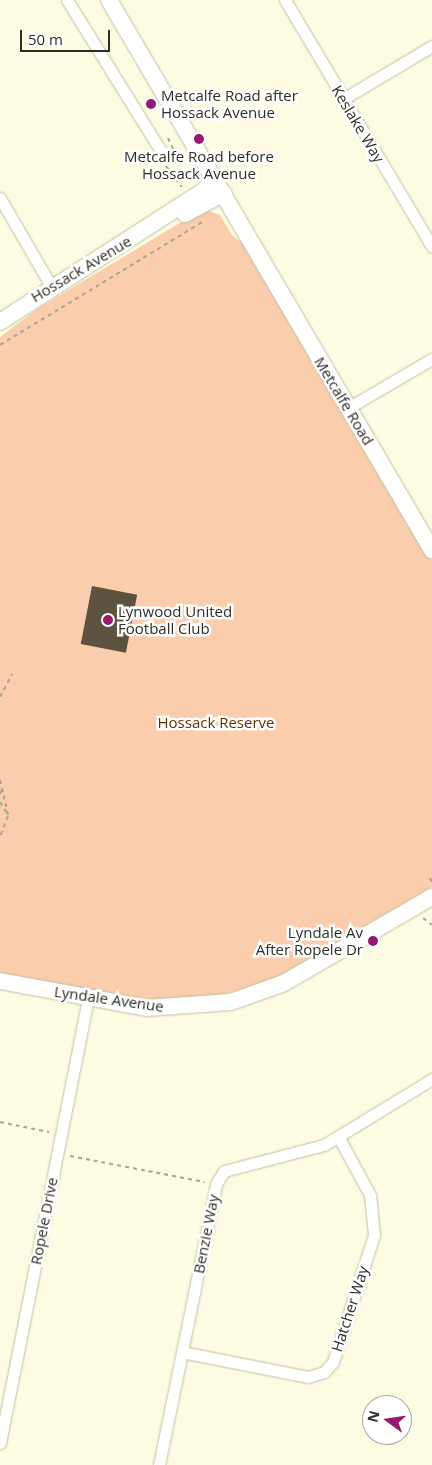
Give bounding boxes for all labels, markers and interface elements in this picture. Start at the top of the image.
scale bar [22,20,112,52]
text: 50 m [28,29,63,49]
street label: Keslake Way [328,82,388,166]
place label: Metcalfe Road after Hossack Avenue [161,86,298,121]
marker: Metcalfe Road after Hossack Avenue [145,98,157,110]
marker: Metcalfe Road before Hossack Avenue [193,133,205,145]
place label: Metcalfe Road before Hossack Avenue [124,147,274,182]
street label: Hossack Avenue [28,232,134,306]
street label: Metcalfe Road [311,354,377,448]
place label: Lynwood United Football Club [118,602,232,637]
marker: Lynwood United Football Club [102,614,114,626]
park label: Hossack Reserve [158,714,274,732]
place label: Lyndale Av After Ropele Dr [256,923,363,958]
marker: Lyndale Av After Ropele Dr [367,935,379,947]
street label: Lyndale Avenue [53,982,165,1016]
street label: Ropele Drive [27,1176,61,1266]
street label: Benzie Way [190,1193,222,1275]
street label: Hatcher Way [328,1264,372,1354]
north arrow [362,1395,412,1445]
text: N [362,1409,384,1424]

